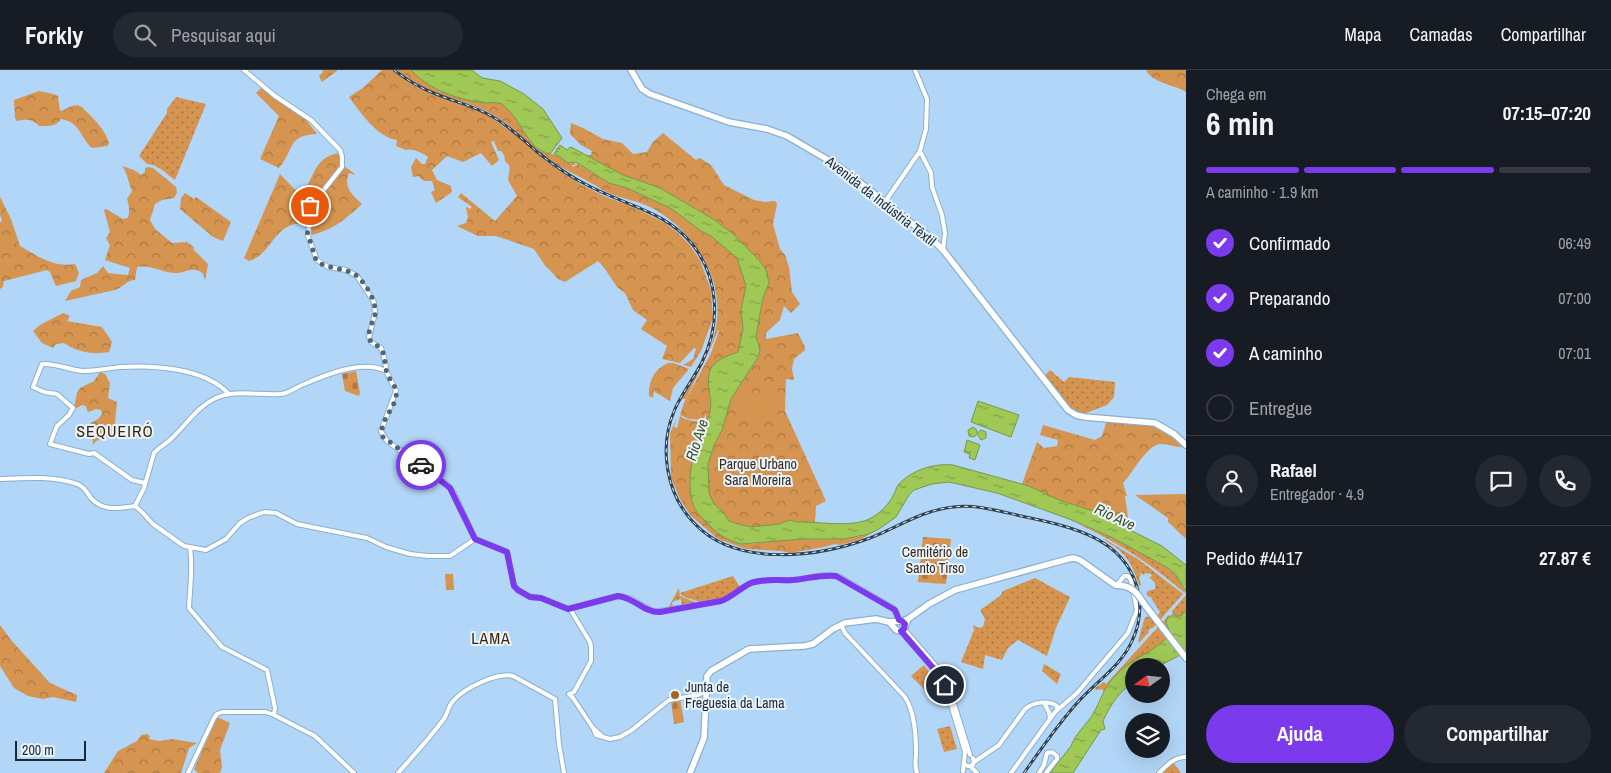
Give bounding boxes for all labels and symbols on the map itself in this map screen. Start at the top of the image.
street label: Avenida da Indústria Têxtil [821,152,940,250]
pin [289,185,331,227]
water label: Rio Ave [680,416,713,463]
district label: SEQUEIRÓ [76,420,154,442]
courier [396,440,446,490]
park label: Parque Urbano Sara Moreira [719,455,797,489]
water label: Rio Ave [1091,498,1139,535]
park label: Cemitério de Santo Tirso [902,543,968,577]
district label: LAMA [471,627,511,649]
north arrow [1125,658,1170,702]
pin [924,664,966,706]
place label: Junta de Freguesia da Lama [685,678,785,712]
marker: Junta de Freguesia da Lama [669,689,681,701]
scale bar [15,738,86,761]

